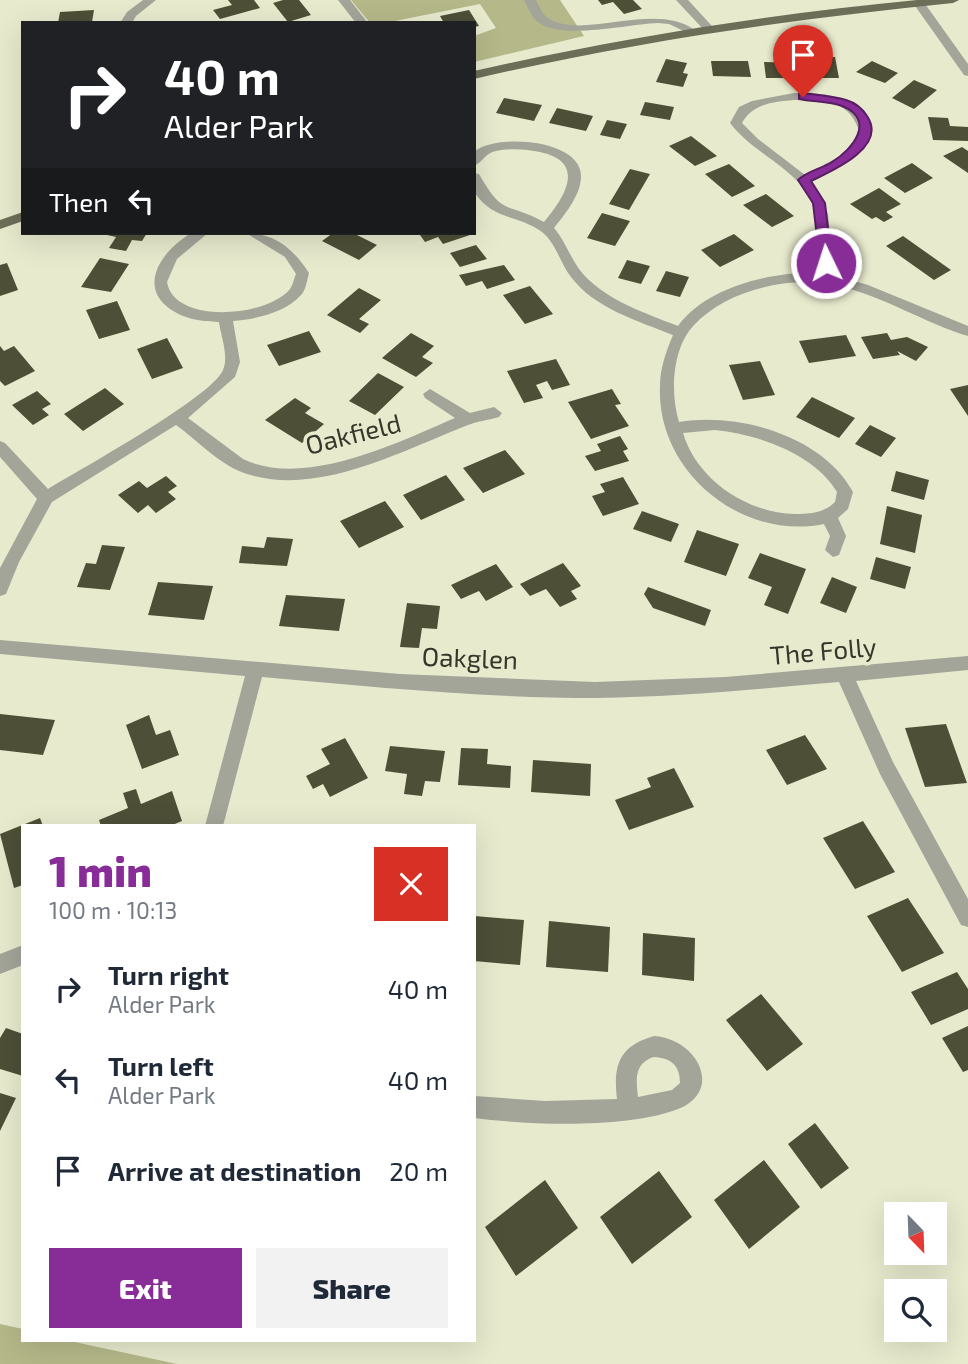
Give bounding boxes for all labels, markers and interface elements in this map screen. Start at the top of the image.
pin [773,25,833,97]
icon: arrive [784,36,822,74]
text: 40 m [164,46,280,105]
icon: right [49,49,140,140]
text: Alder Park [164,106,314,144]
icon: left [122,182,160,220]
text: Then [49,186,108,217]
position arrow [789,226,863,300]
street label: Oakfield [302,406,404,460]
street label: The Folly [768,630,878,670]
street label: Oakglen [421,640,519,674]
text: 1 min [49,845,152,895]
button: close [374,847,448,921]
text: 100 m · 10:13 [49,896,177,924]
text: Turn right [108,959,229,990]
icon: right [49,970,87,1008]
text: 40 m [388,973,448,1004]
text: Alder Park [108,990,216,1018]
text: Turn left [108,1050,214,1081]
icon: left [49,1061,87,1099]
text: 40 m [388,1064,448,1095]
text: Alder Park [108,1081,216,1109]
icon: arrive [49,1152,87,1190]
text: Arrive at destination [108,1155,361,1186]
text: 20 m [389,1155,448,1186]
north arrow [884,1202,947,1265]
map controls [884,1202,947,1342]
button: Exit [49,1248,242,1328]
button: Share [256,1248,448,1328]
button: search [884,1279,947,1342]

